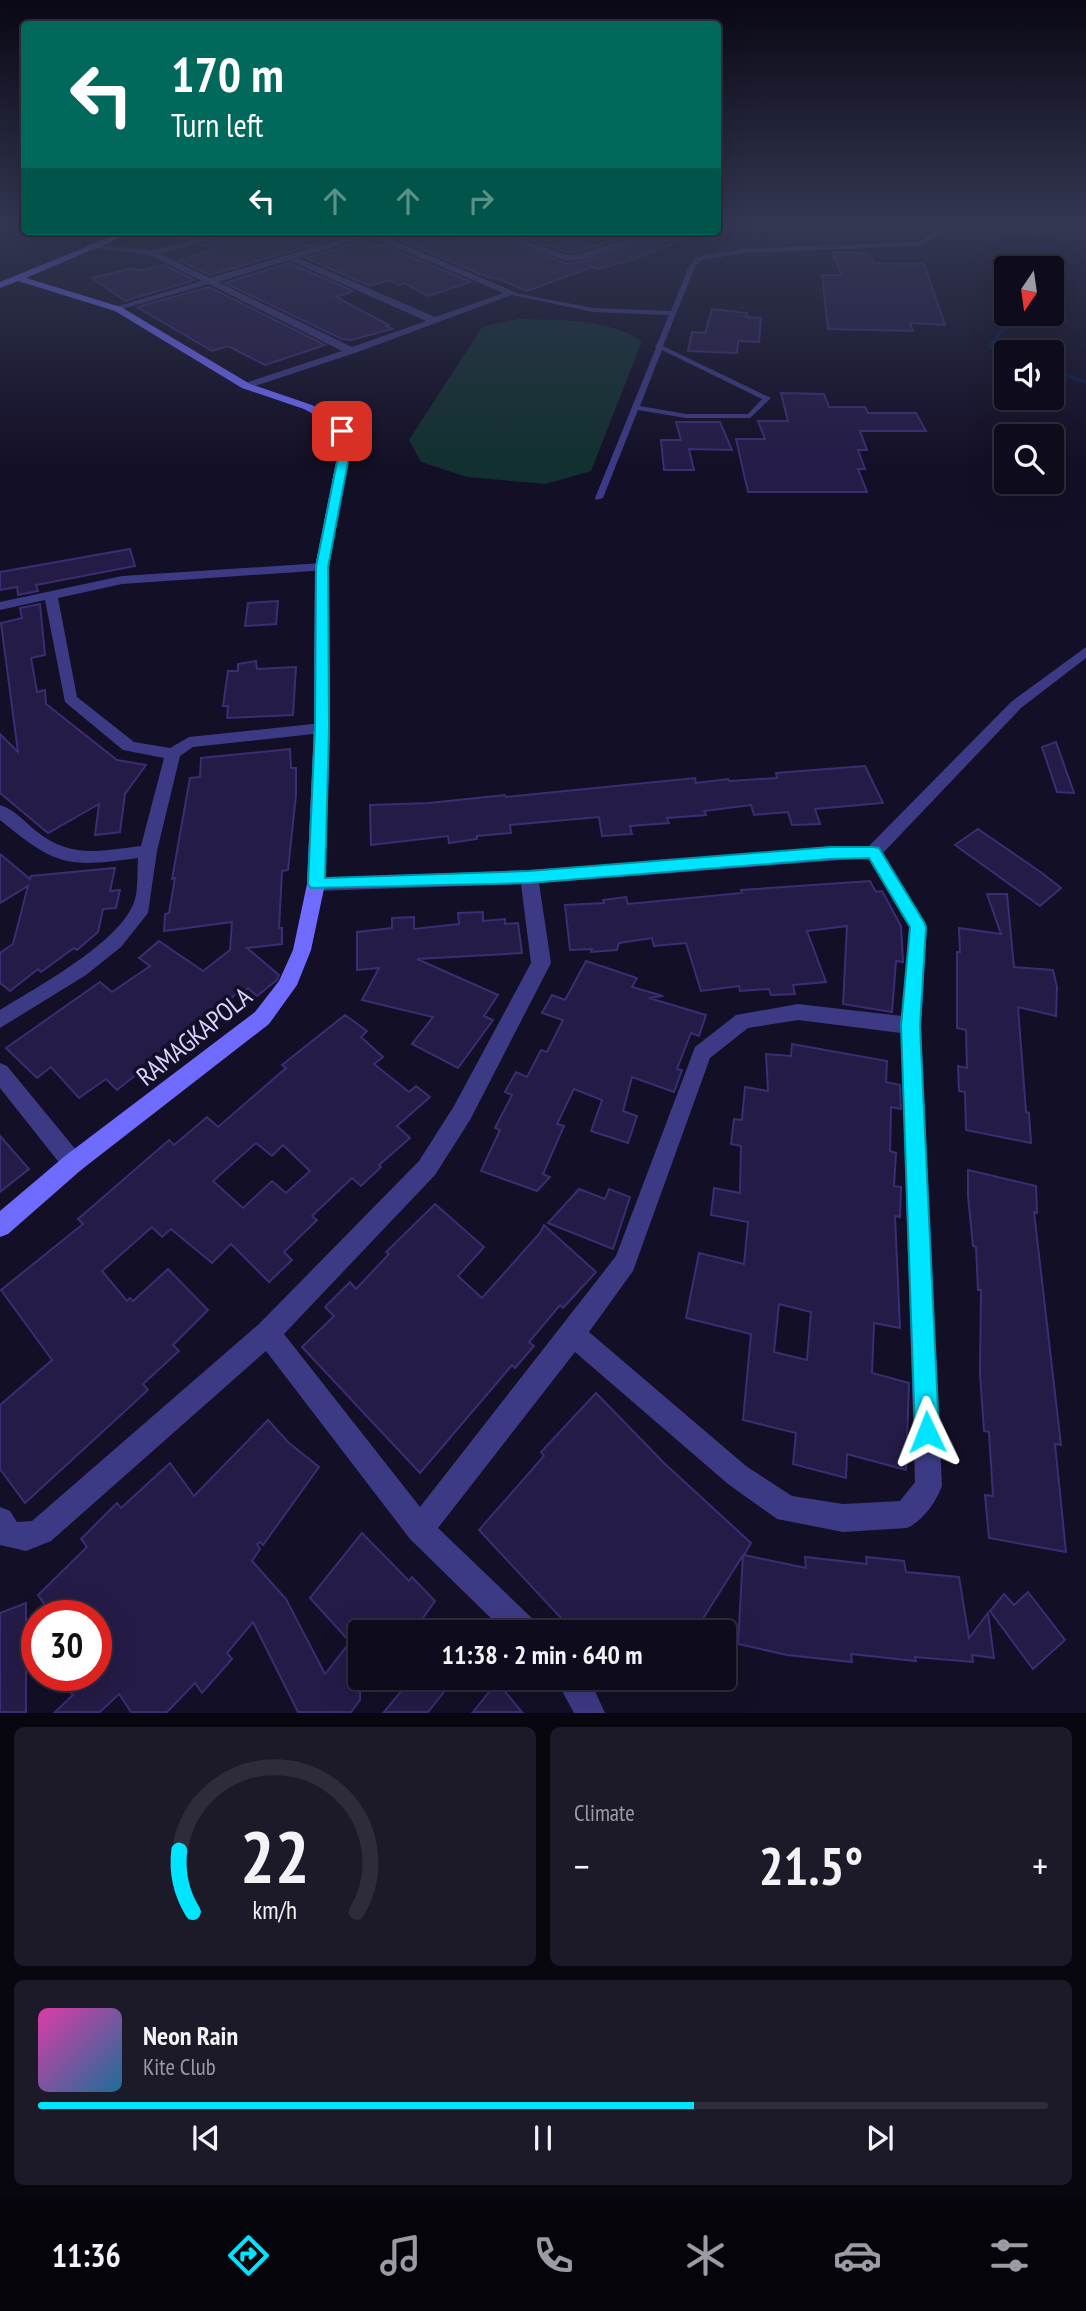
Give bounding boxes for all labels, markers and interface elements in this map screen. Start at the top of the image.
text: 170 m [171,42,284,106]
icon: left [56,49,147,140]
text: Turn left [171,104,263,146]
icon: left [243,182,281,220]
icon: ahead [316,182,354,220]
icon: ahead [389,182,427,220]
icon: right [462,182,500,220]
north arrow [994,256,1064,326]
map controls [994,256,1064,494]
button: sound [994,340,1064,410]
pin [312,401,372,461]
icon: arrive [323,412,361,450]
button: search [994,424,1064,494]
street label: RAMAGKAPOLA [130,979,259,1092]
position arrow [890,1395,964,1469]
speed limit sign: 30 [21,1600,112,1691]
text: 11:38 · 2 min · 640 m [442,1638,642,1671]
text: Climate [574,1798,635,1827]
text: 22 [240,1809,310,1903]
text: 21.5° [759,1832,863,1899]
text: − [574,1841,590,1890]
text: + [1032,1841,1048,1890]
text: km/h [253,1894,297,1926]
text: Neon Rain [143,2019,238,2052]
text: Kite Club [143,2052,216,2081]
icon: previous [187,2119,225,2157]
icon: pause [524,2119,562,2157]
icon: next [861,2119,899,2157]
icon: directions [224,2231,273,2280]
icon: music [376,2231,425,2280]
icon: phone [529,2231,578,2280]
icon: climate [681,2231,730,2280]
icon: car [833,2231,882,2280]
icon: filters [985,2231,1034,2280]
text: 11:36 [52,2234,121,2276]

